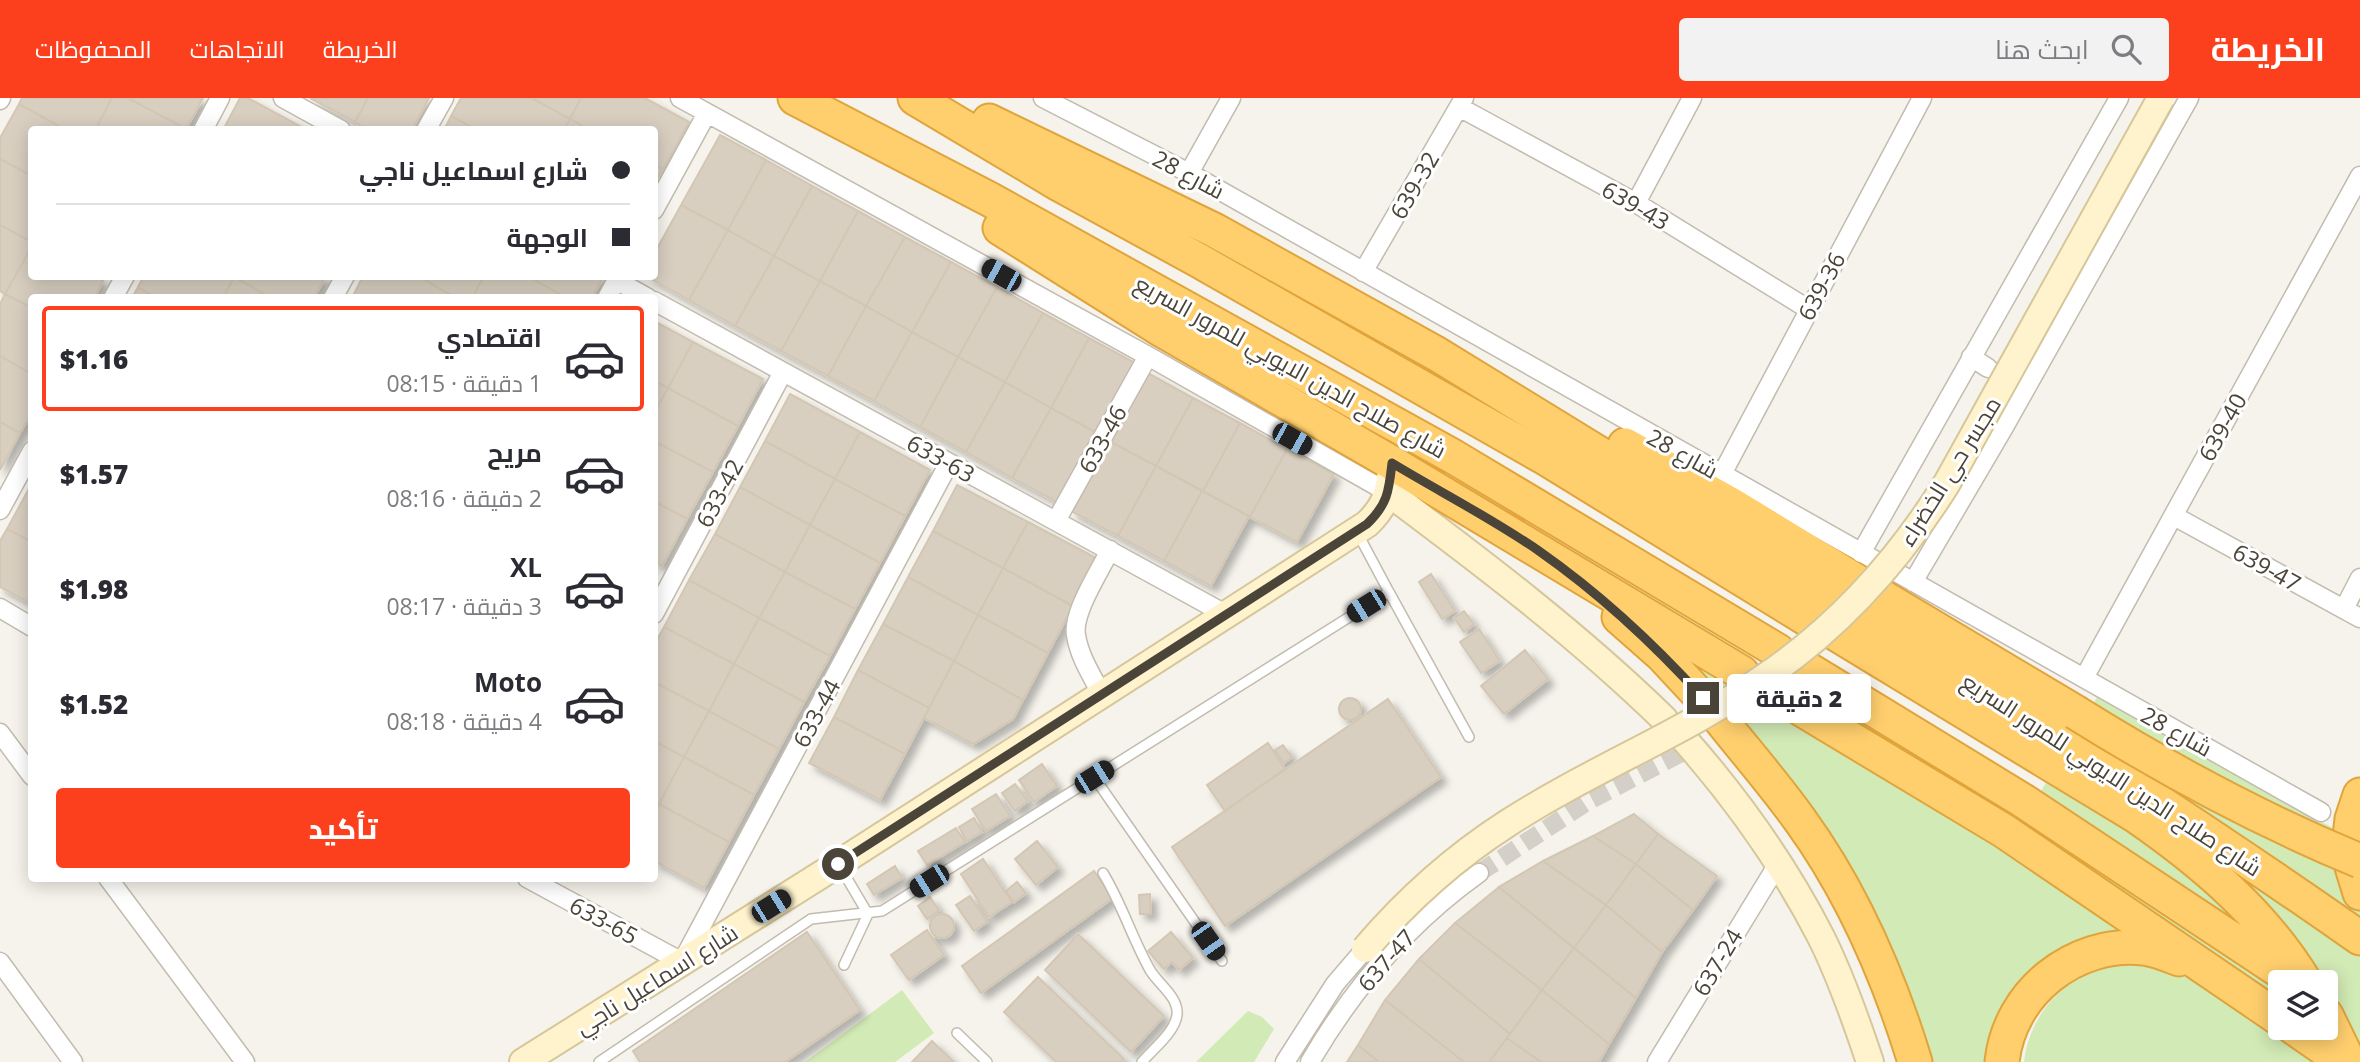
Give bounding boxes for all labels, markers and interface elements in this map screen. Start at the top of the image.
search box [1679,18,2169,81]
text: الخريطة [2211,26,2325,71]
icon: search [2107,30,2145,68]
text: ابحث هنا [1995,31,2089,67]
text: المحفوظات [35,32,152,65]
text: الاتجاهات [190,32,285,65]
text: الخريطة [323,32,398,65]
street label: شارع 28 [1147,142,1230,207]
street label: 639-32 [1382,145,1446,225]
text: شارع اسماعيل ناجي [359,152,588,188]
street label: 639-43 [1596,173,1676,237]
text: الوجهة [507,219,588,255]
street label: 639-36 [1790,246,1852,326]
car [978,256,1025,294]
street label: شارع صلاح الدين الايوبي للمرور السريع [1128,267,1453,468]
text: اقتصادي [437,319,542,355]
icon: car [563,327,626,390]
text: $1.16 [60,341,128,377]
text: 1 دقيقة · 08:15 [386,367,542,399]
street label: 639-40 [2190,387,2254,467]
street label: مجسر حي الخضراء [1890,390,2010,553]
street label: 633-46 [1070,399,1134,479]
car [1269,420,1316,458]
street label: شارع 28 [1641,420,1724,486]
street label: 633-63 [901,426,981,490]
text: مريح [487,434,542,470]
icon: car [563,442,626,505]
street label: 633-42 [688,453,750,533]
text: $1.57 [60,456,128,492]
text: 2 دقيقة · 08:16 [386,482,542,514]
street label: 639-47 [2227,535,2307,599]
text: XL [510,549,542,585]
icon: car [563,557,626,620]
text: $1.98 [60,571,128,607]
car [1343,586,1390,626]
text: 3 دقيقة · 08:17 [386,590,542,622]
text: Moto [474,664,542,700]
street label: شارع صلاح الدين الايوبي للمرور السريع [1954,665,2268,886]
icon: car [563,672,626,735]
street label: 633-44 [785,673,847,753]
callout: 2 دقيقة [1728,674,1871,722]
route end [1687,682,1719,714]
text: 2 دقيقة [1756,682,1842,714]
text: $1.52 [60,686,128,722]
street label: شارع 28 [2135,698,2218,764]
text: 4 دقيقة · 08:18 [386,705,542,737]
car [1071,757,1118,797]
button: تأكيد [56,788,630,868]
route start [822,848,854,880]
car [906,861,953,901]
car [748,886,795,926]
street label: 633-65 [564,889,644,951]
street label: شارع اسماعيل ناجي [568,916,745,1045]
car [1188,918,1229,964]
street label: 637-47 [1350,922,1422,998]
street label: 637-24 [1684,922,1750,1002]
map controls [2268,970,2338,1040]
button: layers [2268,970,2338,1040]

